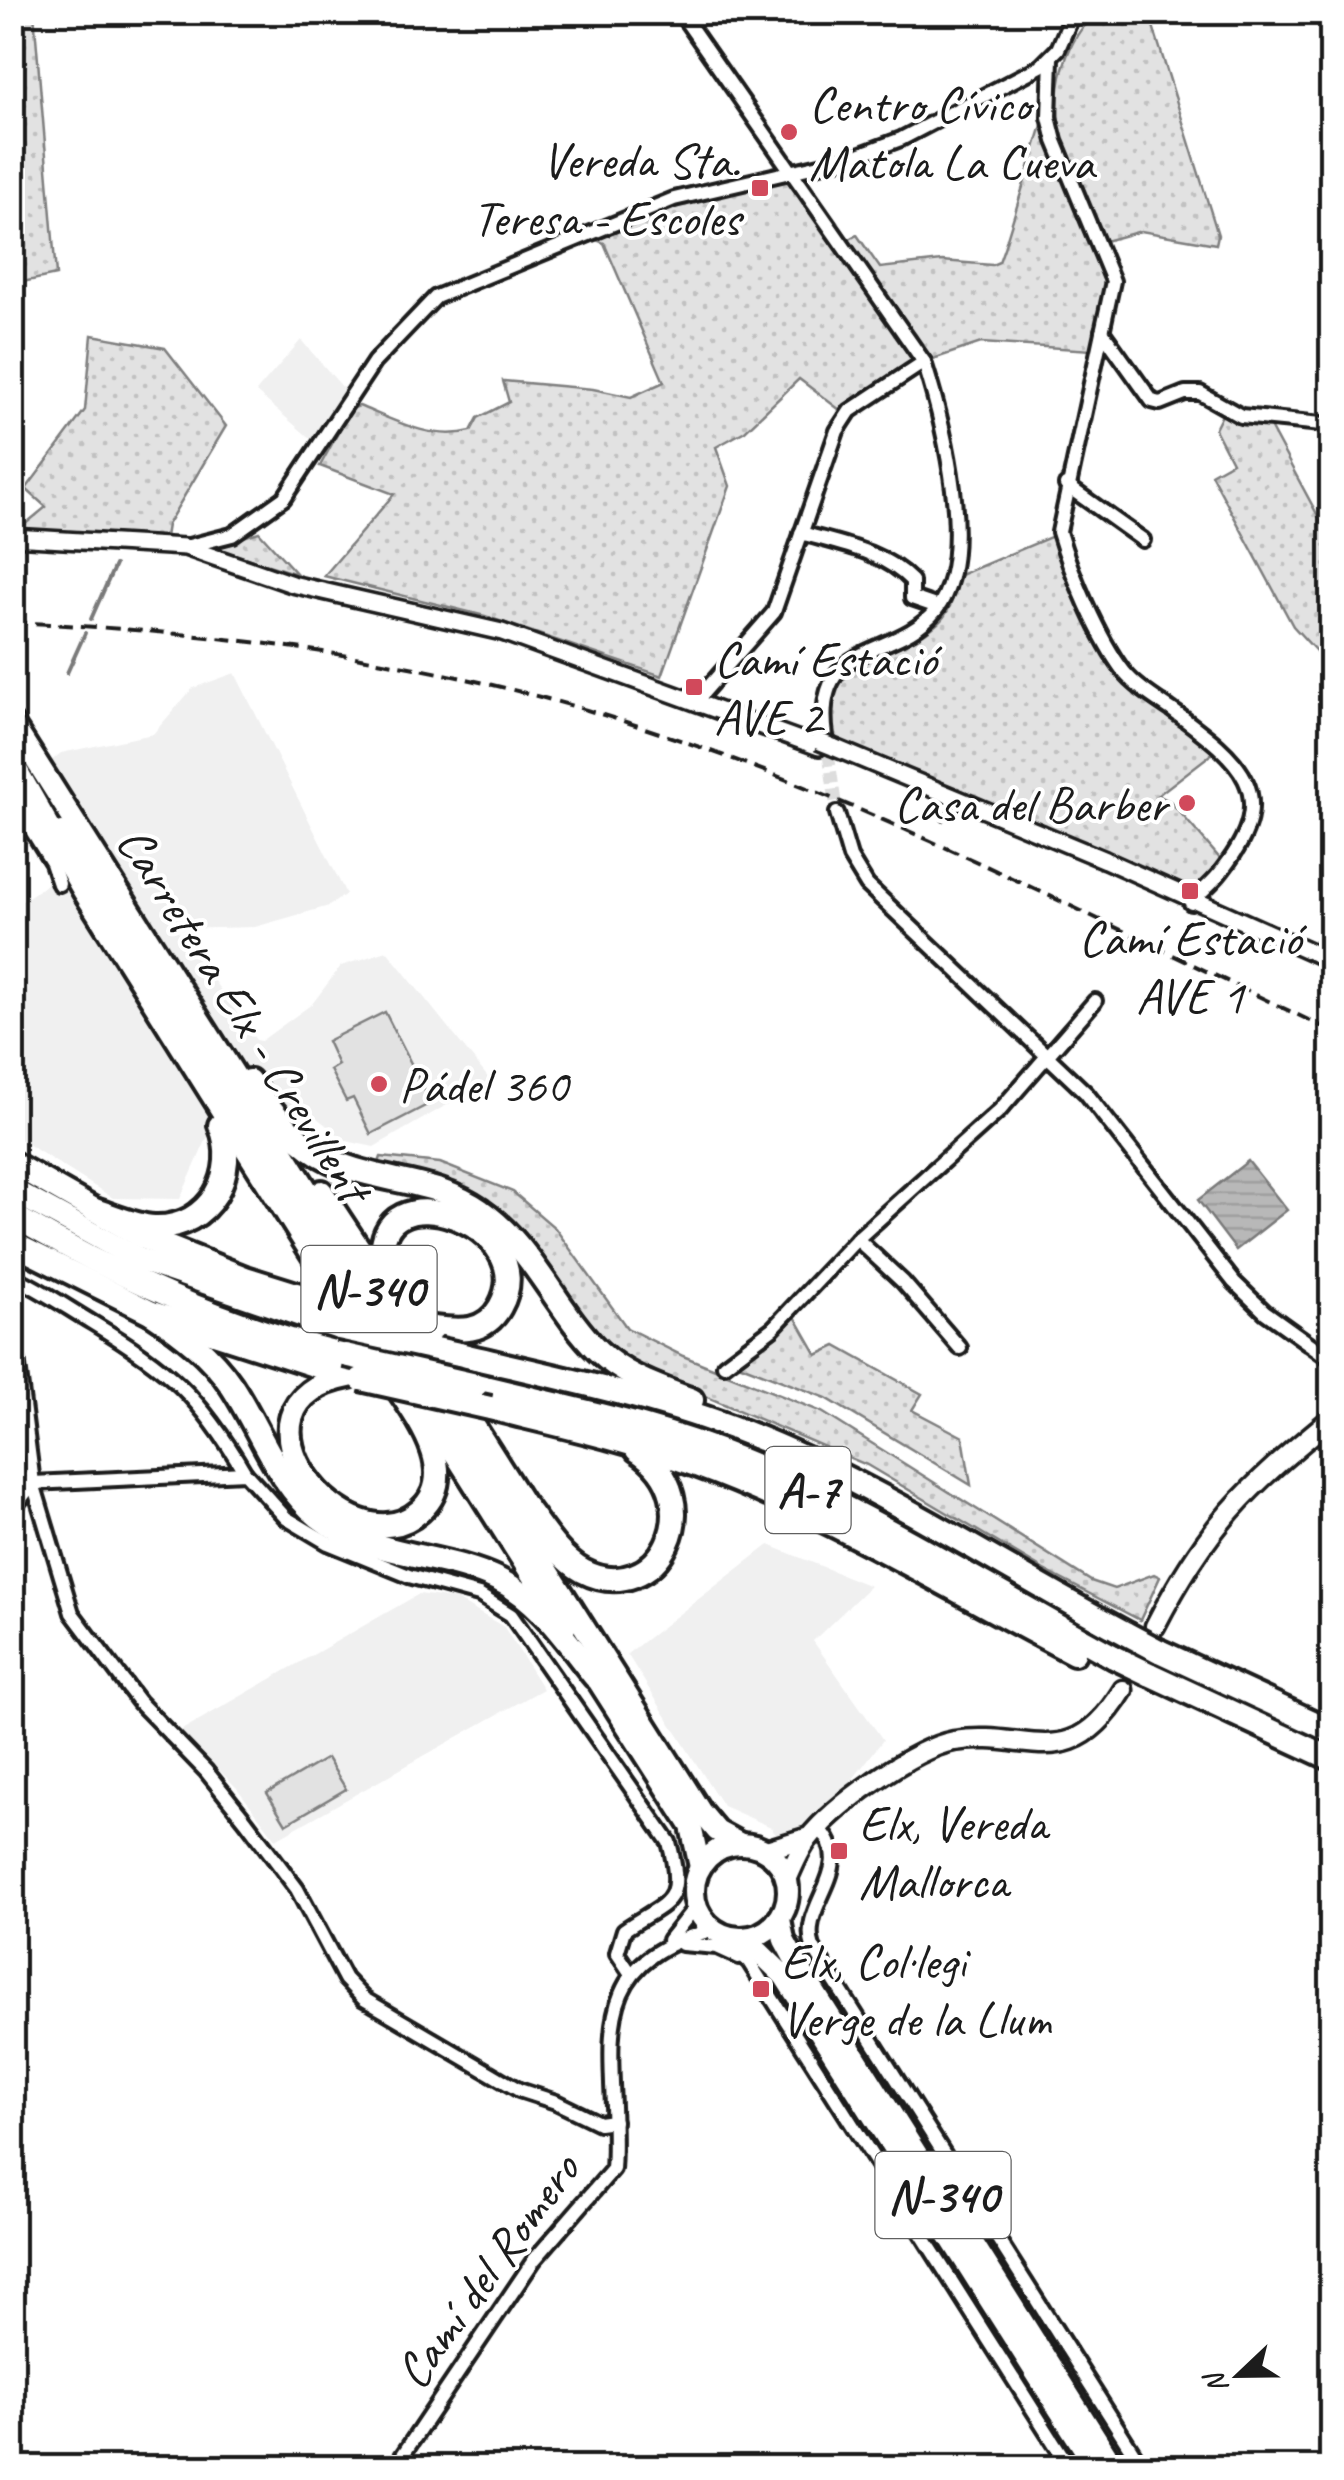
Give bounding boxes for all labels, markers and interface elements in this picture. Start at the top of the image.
place label: Centro Cívico Matola La Cueva [809,73,1097,194]
marker: Centro Cívico Matola La Cueva [778,121,800,143]
place label: Vereda Sta. Teresa - Escoles [473,129,745,250]
marker: Vereda Sta. Teresa - Escoles [749,177,771,199]
place label: Camí Estació AVE 2 [714,628,943,749]
marker: Camí Estació AVE 2 [683,676,705,698]
place label: Casa del Barber [894,773,1171,836]
marker: Casa del Barber [1176,792,1198,814]
street label: Carretera Elx - Crevillent [103,814,388,1219]
marker: Camí Estació AVE 1 [1179,880,1201,902]
place label: Camí Estació AVE 1 [1079,907,1308,1028]
place label: Pádel 360 [399,1054,571,1117]
marker: Pádel 360 [368,1073,390,1095]
road number: N-340 [302,1246,436,1332]
road number: A-7 [766,1447,850,1533]
place label: Elx, Vereda Mallorca [859,1792,1051,1913]
marker: Elx, Vereda Mallorca [828,1840,850,1862]
place label: Elx, Col·legi Verge de la Llum [781,1930,1053,2051]
marker: Elx, Col·legi Verge de la Llum [750,1978,772,2000]
street label: Camí del Romero [381,2139,595,2401]
road number: N-340 [876,2152,1010,2238]
north arrow [1189,2325,1289,2425]
text: N [1195,2365,1236,2399]

